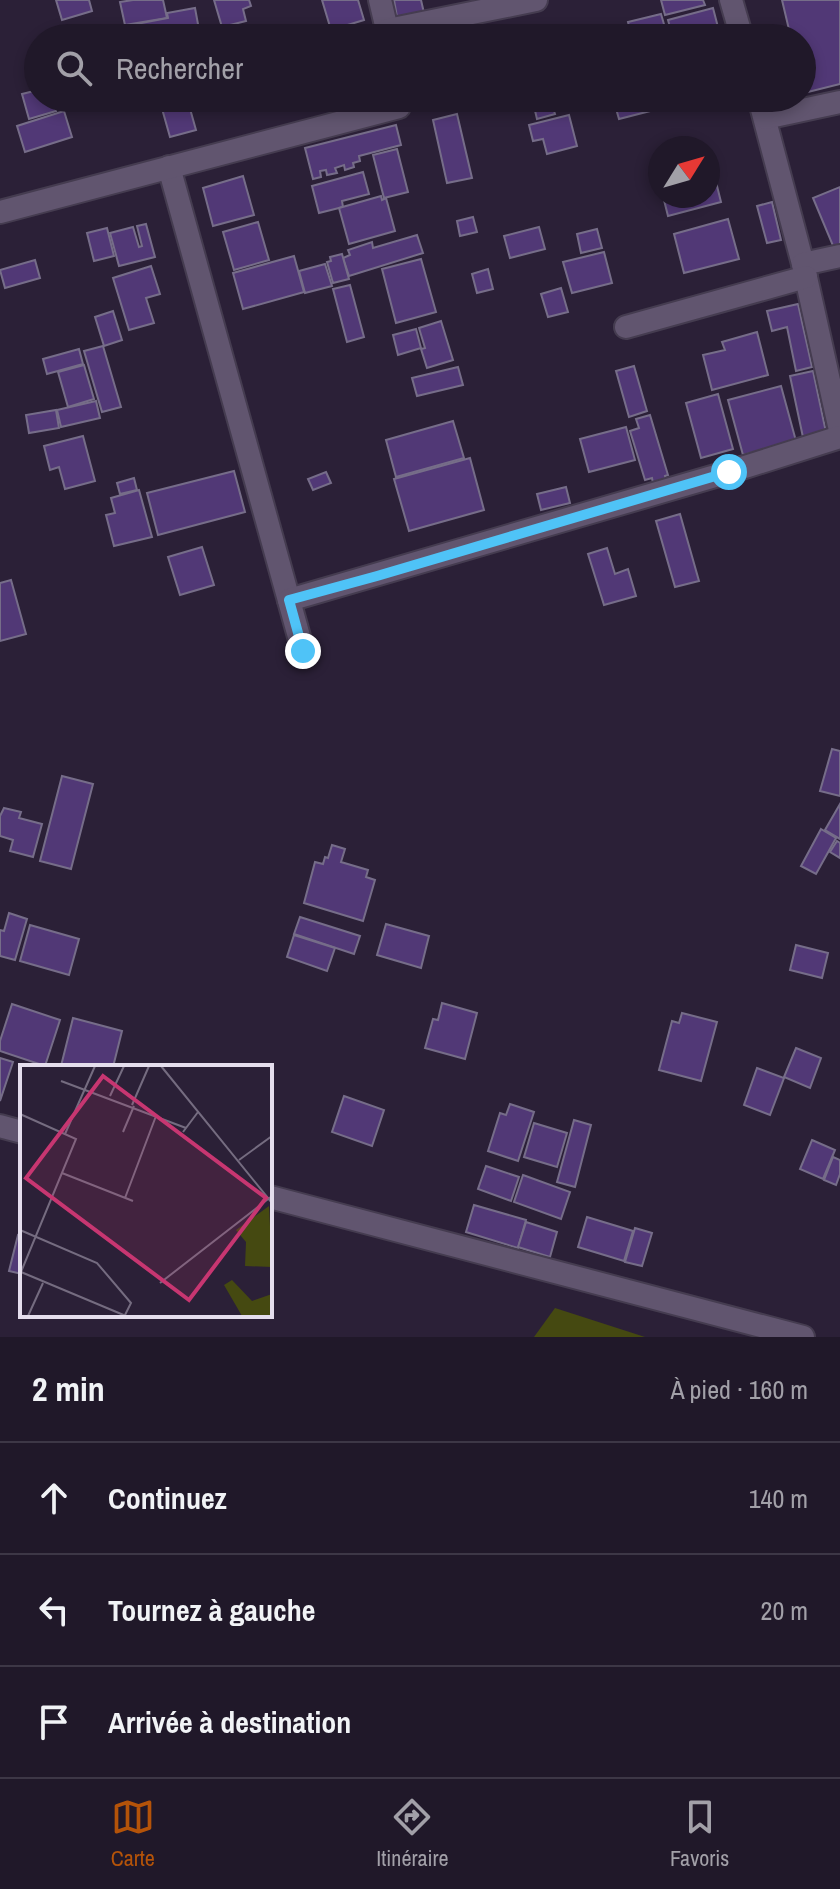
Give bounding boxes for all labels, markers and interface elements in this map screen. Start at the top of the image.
search box [24,24,816,112]
icon: search [52,46,96,90]
text: Rechercher [116,48,243,88]
north arrow [648,136,720,208]
route start [711,454,747,490]
route end [285,633,321,669]
inset map [20,1065,272,1317]
text: 2 min [32,1366,105,1412]
text: À pied · 160 m [670,1372,808,1407]
icon: ahead [32,1476,76,1520]
text: Continuez [108,1478,227,1518]
text: 140 m [749,1481,808,1516]
icon: left [32,1588,76,1632]
text: Tournez à gauche [108,1590,315,1630]
text: 20 m [761,1593,808,1628]
icon: arrive [32,1700,76,1744]
text: Arrivée à destination [108,1702,351,1742]
tab: Carte [111,1795,155,1873]
tab: Itinéraire [376,1795,449,1873]
tab: Favoris [670,1795,729,1873]

